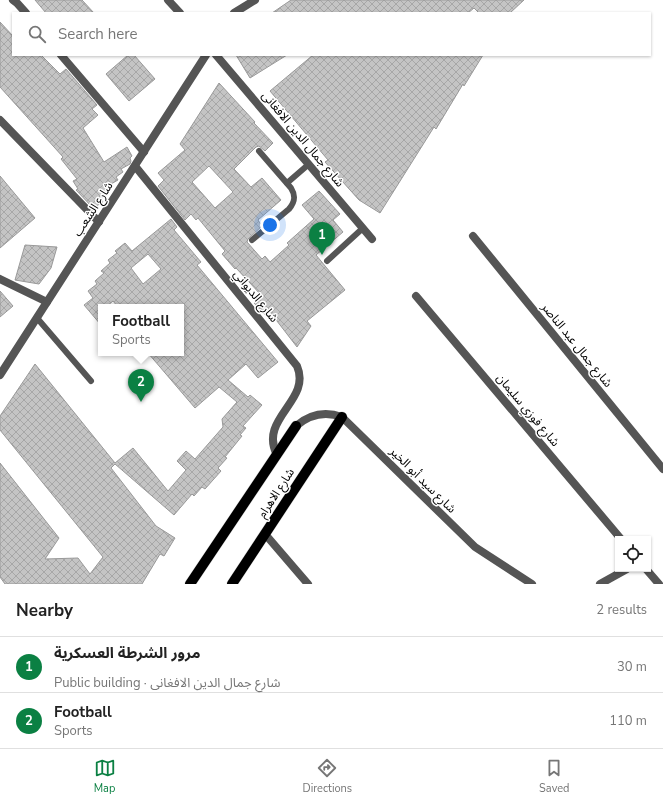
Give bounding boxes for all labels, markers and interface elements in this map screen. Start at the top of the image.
search box [12,12,651,56]
icon: search [26,23,48,45]
text: Search here [58,24,138,44]
street label: شارع جمال الدين الافغانى [257,88,348,191]
street label: شارع الشعب [69,179,117,240]
your location [260,215,280,235]
pin: 1 [309,222,335,255]
street label: شارع الديواني [229,266,282,327]
street label: شارع جمال عبد الناصر [537,299,616,391]
popup [98,304,184,356]
text: Football [112,311,170,331]
text: Sports [112,331,151,349]
pin: 2 [128,369,154,402]
street label: شارع فوزي سليمان [491,370,563,451]
street label: شارع سيد أبو الخير [385,443,460,517]
street label: شارع الاهرام [254,465,299,522]
map controls [615,536,651,572]
button: locate [615,536,651,572]
text: Nearby [16,599,73,622]
text: 2 results [596,601,647,619]
text: مرور الشرطة العسكرية [54,643,200,663]
text: 1 [25,658,33,676]
text: 30 m [617,658,647,676]
text: Public building · شارع جمال الدين الافغانى [54,674,280,692]
text: Football [54,702,112,722]
text: 2 [25,712,33,730]
text: 110 m [609,712,647,730]
text: Sports [54,722,93,740]
tab: Map [94,757,116,796]
tab: Directions [303,757,352,796]
tab: Saved [539,757,569,796]

